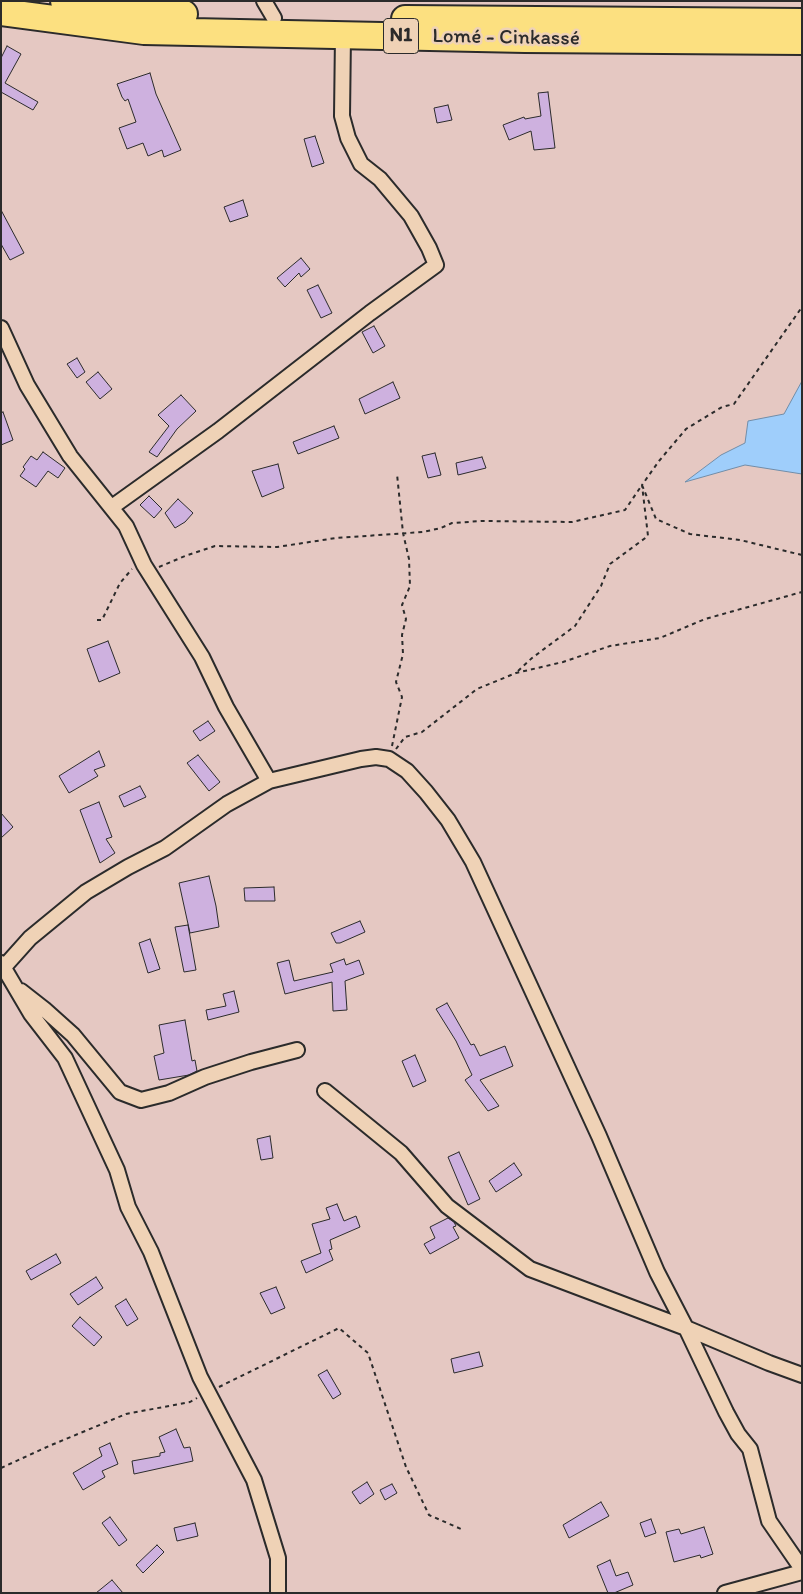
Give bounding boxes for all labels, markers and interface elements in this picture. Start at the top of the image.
road number: N1 [384,18,418,54]
street label: Lomé - Cinkassé [432,24,580,52]

